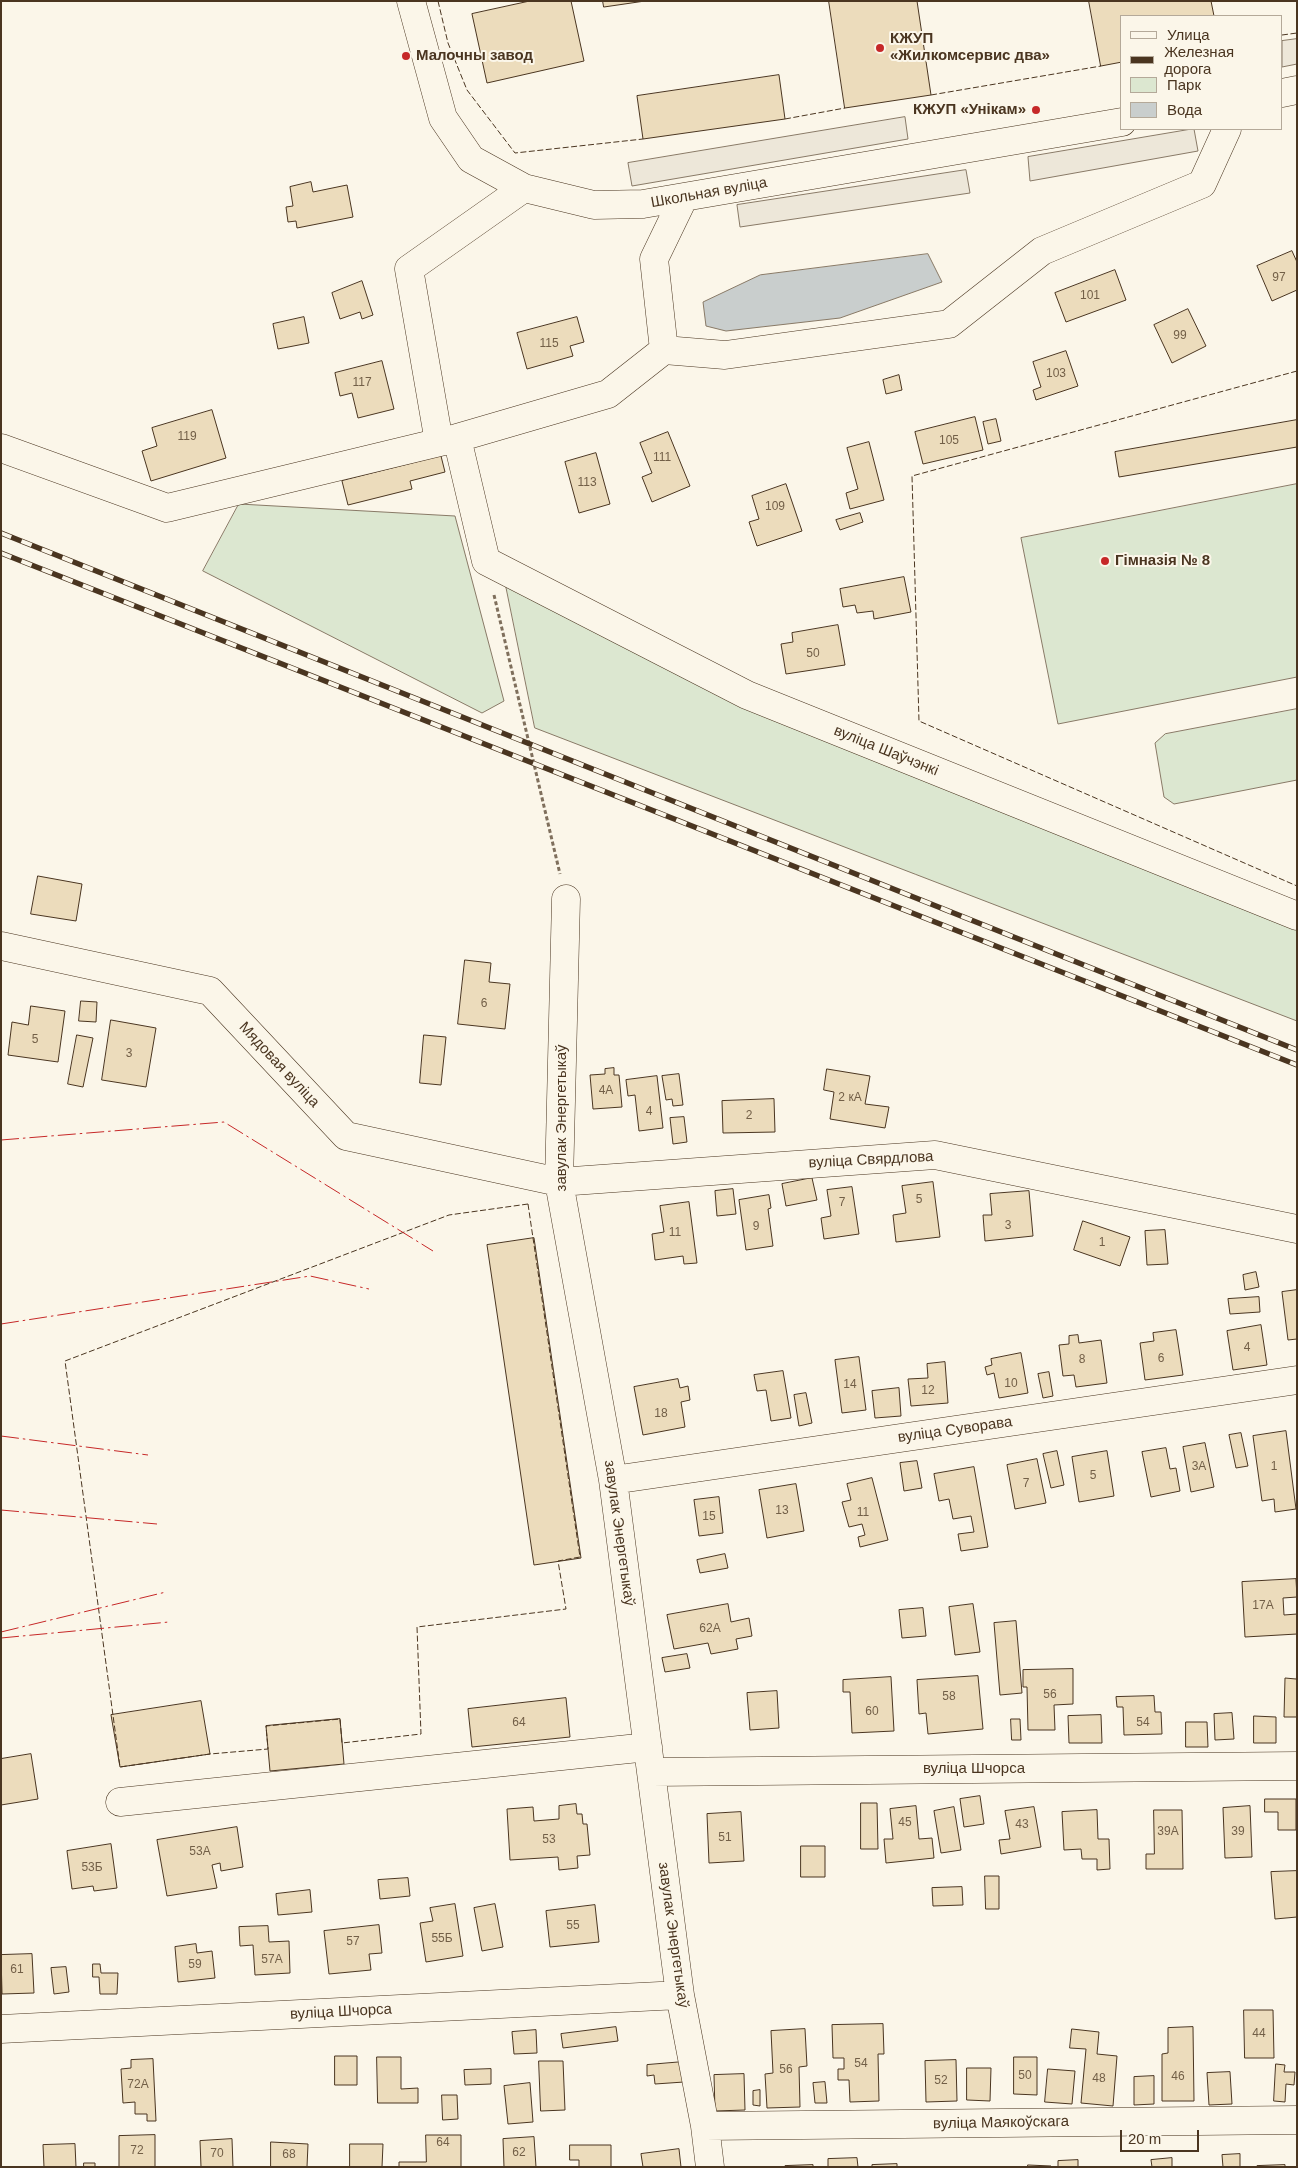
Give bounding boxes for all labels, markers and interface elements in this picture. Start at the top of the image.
legend [1120,15,1283,130]
text: Улица [1167,26,1210,43]
place label: КЖУП «Жилкомсервис два» [890,30,1050,65]
marker: КЖУП «Жилкомсервис два» [874,42,886,54]
text: Железная дорога [1164,43,1234,77]
place label: Малочны завод [416,47,533,65]
marker: Малочны завод [400,50,412,62]
text: Парк [1167,76,1201,93]
place label: КЖУП «Унікам» [913,101,1026,119]
text: Вода [1167,101,1202,118]
marker: КЖУП «Унікам» [1030,104,1042,116]
street label: Школьная вуліца [649,174,769,212]
house number: 97 [1272,271,1286,285]
house number: 101 [1080,289,1100,303]
house number: 99 [1173,329,1187,343]
house number: 115 [539,337,559,351]
house number: 103 [1046,367,1066,381]
house number: 117 [352,376,372,390]
house number: 119 [177,430,197,444]
house number: 105 [939,434,959,448]
house number: 111 [653,451,671,465]
house number: 113 [577,476,597,490]
house number: 109 [765,500,785,514]
place label: Гімназія № 8 [1115,552,1210,570]
marker: Гімназія № 8 [1099,555,1111,567]
house number: 50 [806,647,820,661]
street label: вуліца Шаўчэнкі [831,722,941,780]
house number: 6 [481,997,487,1011]
street label: Мядовая вуліца [235,1019,323,1111]
house number: 5 [32,1033,38,1047]
street label: завулак Энергетыкаў [553,1045,571,1191]
house number: 3 [126,1047,132,1061]
house number: 4А [599,1084,613,1098]
house number: 2 кА [838,1091,862,1105]
house number: 4 [646,1105,652,1119]
house number: 2 [746,1109,752,1123]
street label: вуліца Свярдлова [808,1148,934,1172]
house number: 5 [916,1193,922,1207]
house number: 7 [839,1196,845,1210]
house number: 3 [1005,1219,1011,1233]
house number: 9 [753,1220,759,1234]
house number: 11 [669,1226,681,1240]
house number: 1 [1099,1236,1105,1250]
house number: 4 [1244,1341,1250,1355]
house number: 6 [1158,1352,1164,1366]
house number: 8 [1079,1353,1085,1367]
house number: 10 [1004,1377,1018,1391]
house number: 14 [843,1378,857,1392]
house number: 12 [921,1384,935,1398]
house number: 18 [654,1407,668,1421]
street label: вуліца Суворава [897,1413,1013,1447]
street label: завулак Энергетыкаў [600,1459,638,1607]
house number: 3А [1192,1460,1206,1474]
house number: 1 [1271,1460,1277,1474]
house number: 5 [1090,1469,1096,1483]
house number: 7 [1023,1477,1029,1491]
house number: 13 [775,1504,789,1518]
house number: 11 [857,1506,869,1520]
house number: 15 [702,1510,716,1524]
house number: 17А [1252,1599,1274,1613]
house number: 62А [699,1622,721,1636]
house number: 56 [1043,1688,1057,1702]
house number: 58 [942,1690,956,1704]
house number: 60 [865,1705,879,1719]
house number: 64 [512,1716,526,1730]
house number: 54 [1136,1716,1150,1730]
street label: вуліца Шчорса [923,1760,1025,1778]
house number: 45 [898,1816,912,1830]
house number: 43 [1015,1818,1029,1832]
house number: 39А [1157,1825,1179,1839]
house number: 39 [1231,1825,1245,1839]
house number: 51 [718,1831,732,1845]
house number: 53 [542,1833,556,1847]
house number: 53А [189,1845,211,1859]
house number: 53Б [81,1861,103,1875]
street label: завулак Энергетыкаў [654,1861,692,2009]
house number: 55 [566,1919,580,1933]
house number: 55Б [431,1932,453,1946]
house number: 57 [346,1935,360,1949]
house number: 57А [261,1953,283,1967]
house number: 59 [188,1958,202,1972]
house number: 61 [10,1963,24,1977]
street label: вуліца Шчорса [290,2000,392,2024]
house number: 44 [1252,2027,1266,2041]
house number: 54 [854,2057,868,2071]
house number: 56 [779,2063,793,2077]
house number: 50 [1018,2069,1032,2083]
house number: 46 [1171,2070,1185,2084]
house number: 48 [1092,2072,1106,2086]
house number: 52 [934,2074,948,2088]
house number: 72А [127,2078,149,2092]
street label: вуліца Маякоўскага [933,2113,1069,2133]
scale bar [1123,2120,1202,2152]
text: 20 m [1128,2130,1161,2147]
house number: 64 [436,2136,450,2150]
house number: 72 [130,2144,144,2158]
house number: 62 [512,2146,526,2160]
house number: 70 [210,2147,224,2161]
house number: 68 [282,2148,296,2162]

